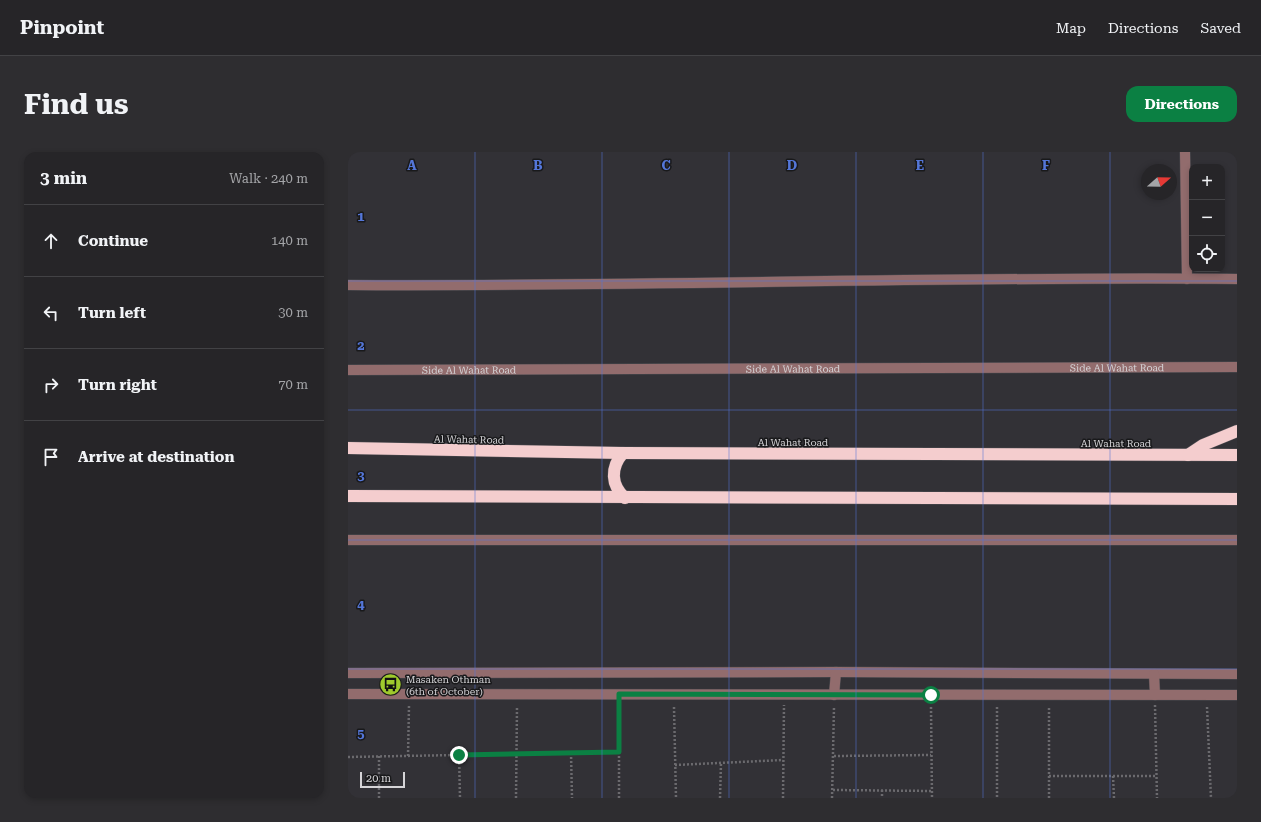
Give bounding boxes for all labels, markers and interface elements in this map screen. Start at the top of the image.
text: Pinpoint [20,16,104,39]
text: Map [1056,20,1086,36]
text: Directions [1108,20,1178,36]
text: Saved [1200,20,1241,36]
button: Directions [1126,86,1237,122]
text: Find us [24,88,128,121]
text: A [407,158,417,173]
text: B [533,158,543,173]
text: C [661,158,671,173]
text: D [787,158,797,173]
text: E [916,158,924,173]
text: F [1042,158,1050,173]
north arrow [1141,164,1177,200]
map controls [1189,164,1225,272]
button: + [1189,164,1225,200]
text: 3 min [40,168,87,188]
text: Walk · 240 m [229,171,308,186]
button: − [1189,200,1225,236]
text: 1 [357,209,365,224]
icon: ahead [40,230,62,252]
text: Continue [78,232,148,250]
text: 140 m [271,233,308,248]
button: locate [1189,236,1225,272]
icon: left [40,302,62,324]
text: Turn left [78,304,146,322]
text: 30 m [278,305,308,320]
text: 2 [357,338,365,353]
street label: Side Al Wahat Road [1070,362,1165,374]
street label: Side Al Wahat Road [746,363,841,375]
street label: Side Al Wahat Road [422,364,517,376]
icon: right [40,374,62,396]
text: Turn right [78,376,157,394]
text: 70 m [278,377,308,392]
street label: Al Wahat Road [434,433,505,446]
street label: Al Wahat Road [758,437,829,448]
street label: Al Wahat Road [1081,438,1152,449]
icon: arrive [40,446,62,468]
text: Arrive at destination [78,448,234,466]
text: 3 [357,468,365,483]
text: 4 [357,597,365,612]
bus stop icon: Masaken Othman (6th of October) [377,672,403,698]
place label: Masaken Othman (6th of October) [406,674,491,697]
route start [922,686,940,704]
text: 5 [357,726,365,741]
route end [450,746,468,764]
scale bar [360,770,405,789]
text: 20 m [366,772,391,785]

